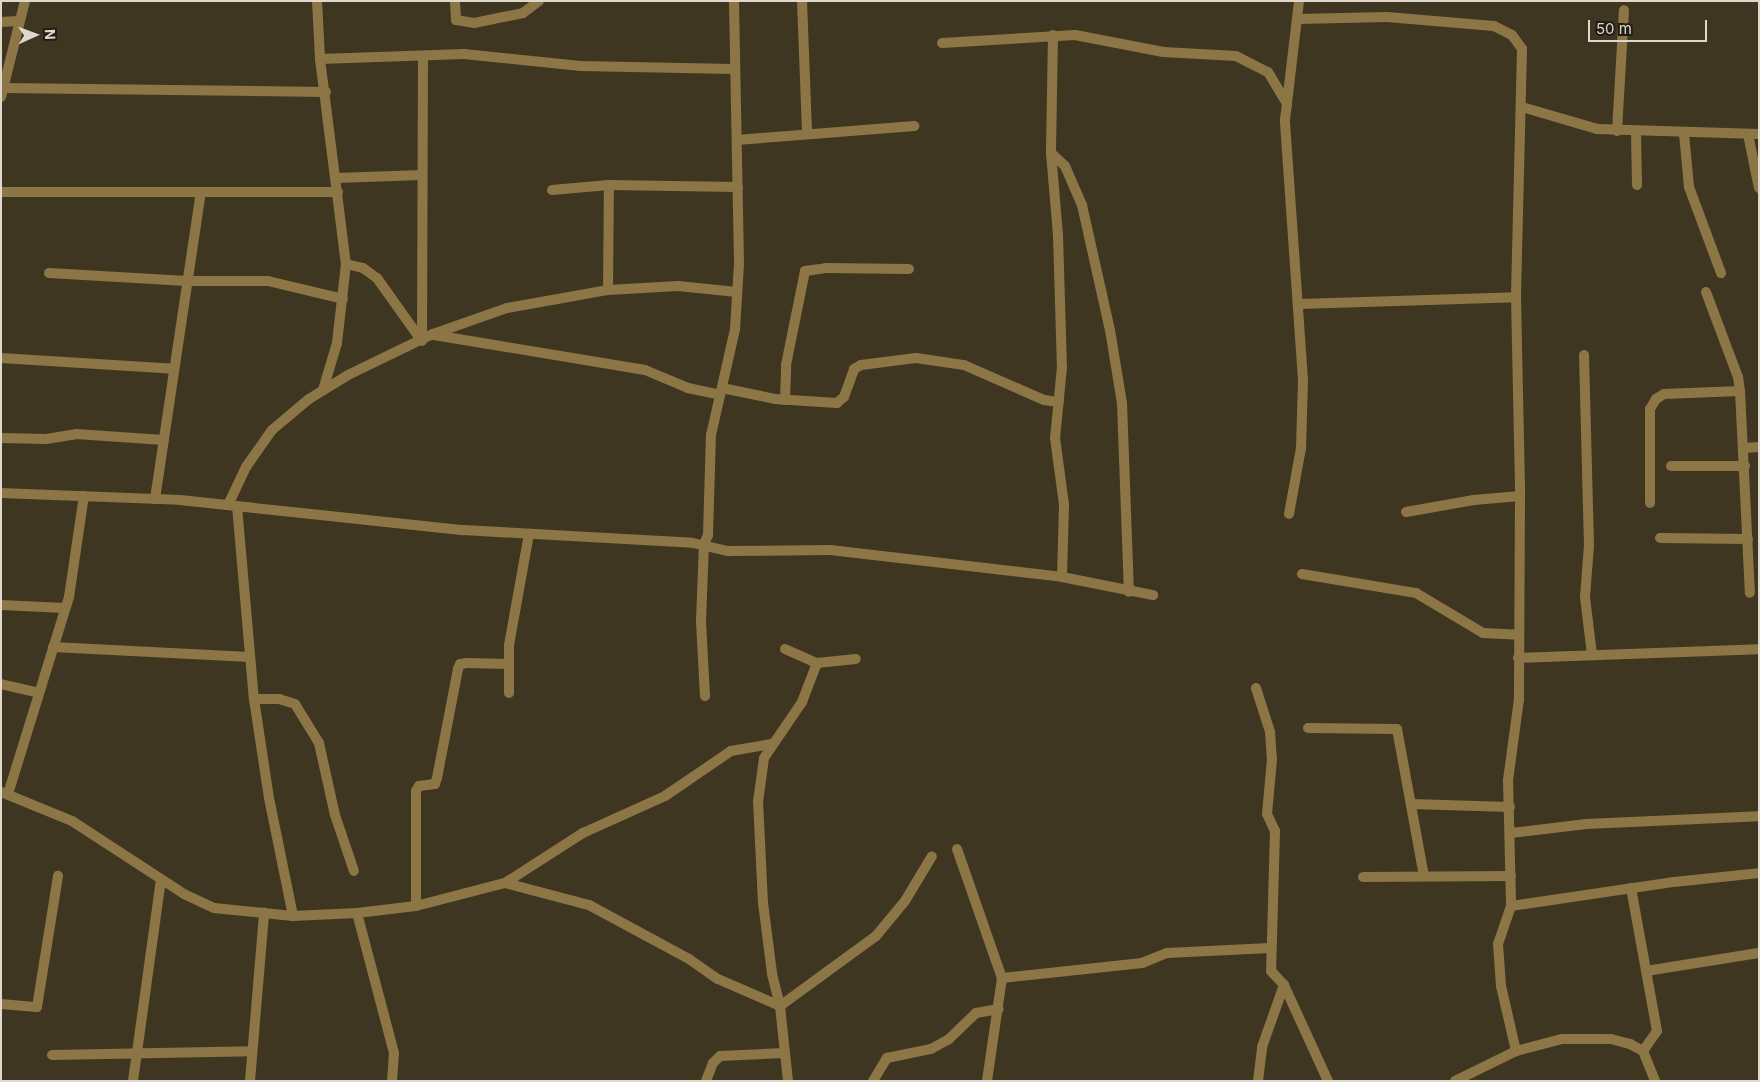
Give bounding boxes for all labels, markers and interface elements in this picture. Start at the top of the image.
north arrow [10,10,60,60]
scale bar [1590,10,1709,42]
text: 50 m [1596,19,1632,38]
text: N [42,29,59,40]

